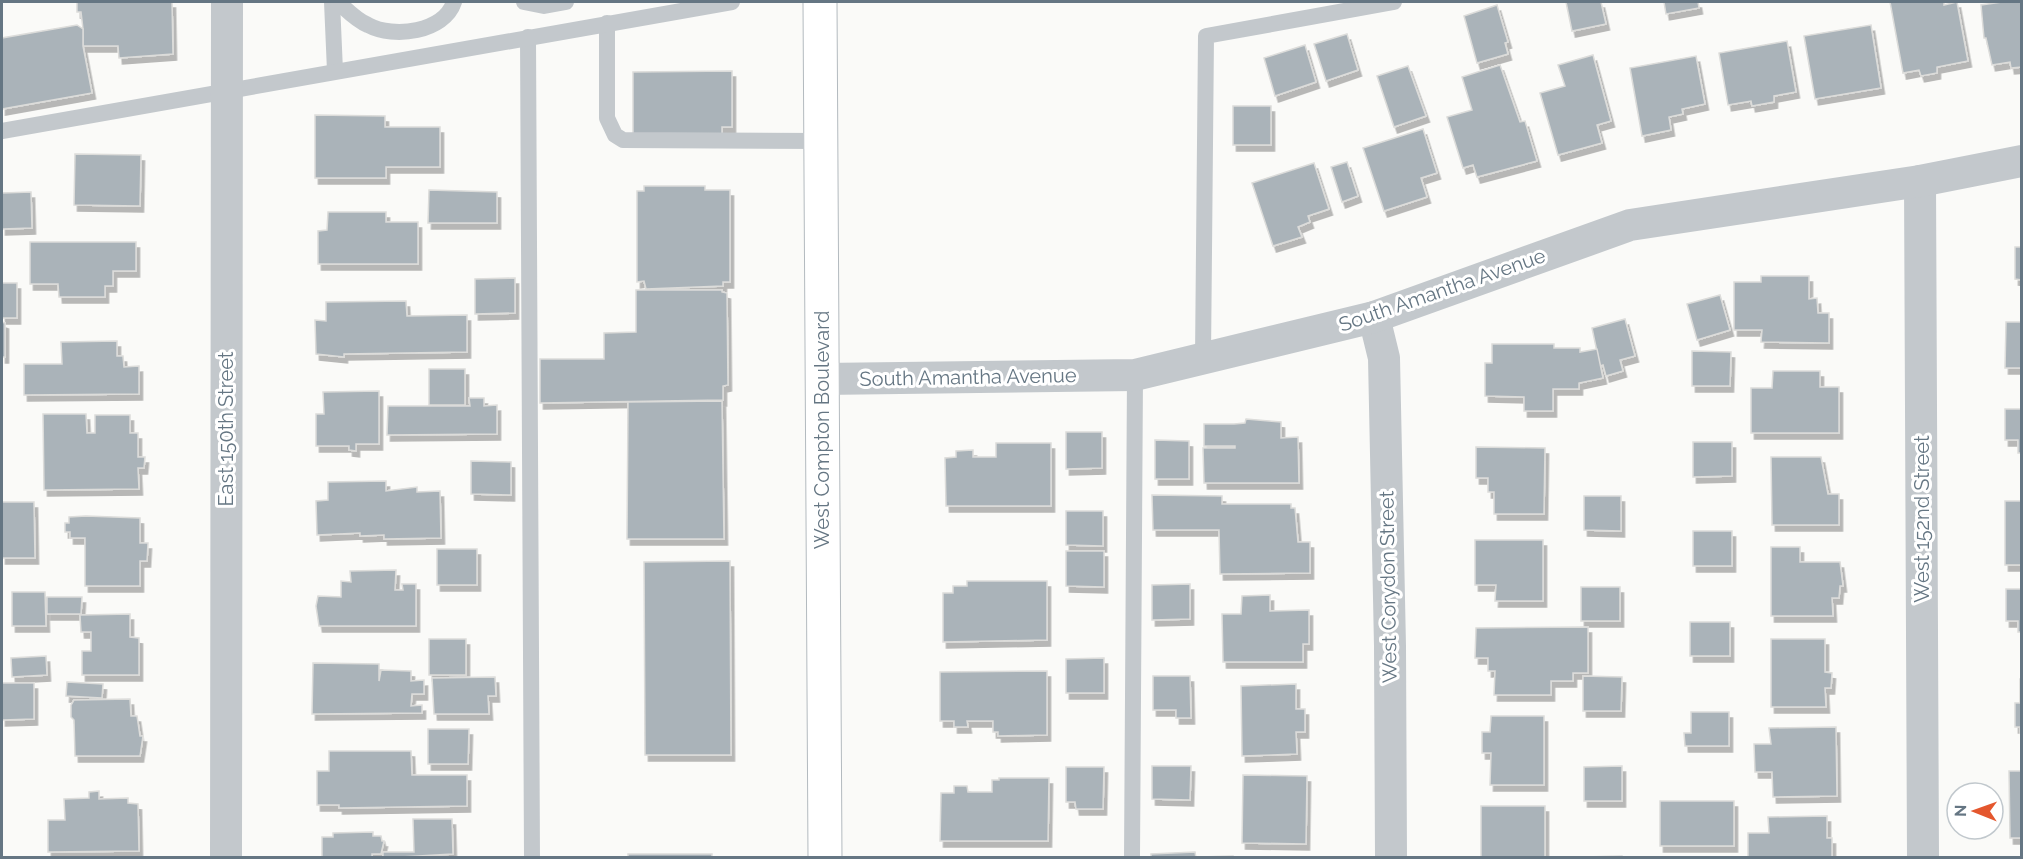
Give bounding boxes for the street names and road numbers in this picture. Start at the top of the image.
street label: South Amantha Avenue [1335,243,1549,337]
street label: West Compton Boulevard [810,311,834,549]
street label: East 150th Street [214,351,238,507]
street label: South Amantha Avenue [859,363,1077,391]
street label: West 152nd Street [1910,435,1934,603]
street label: West Corydon Street [1374,490,1402,683]

